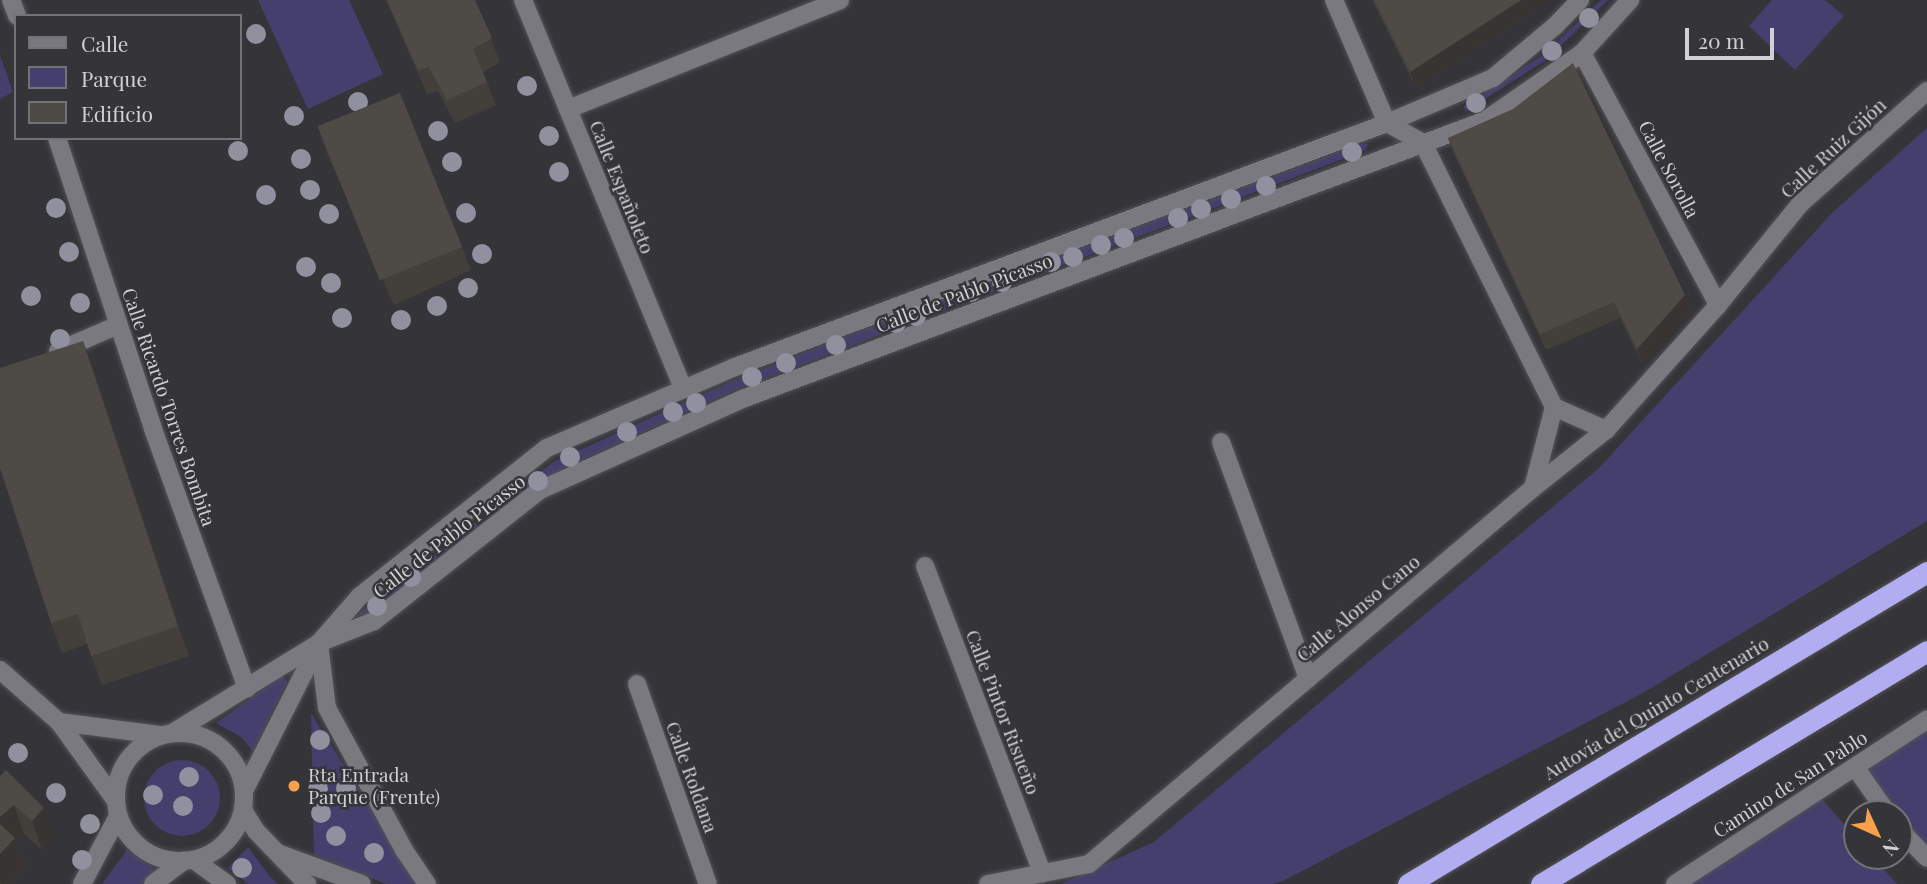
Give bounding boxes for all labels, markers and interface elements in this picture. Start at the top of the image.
legend [14,14,242,140]
scale bar [1689,14,1778,58]
text: 20 m [1698,26,1745,54]
text: Calle [81,29,128,57]
text: Parque [81,64,147,92]
street label: Calle Ruiz Gijón [1775,93,1891,203]
text: Edificio [81,99,153,127]
street label: Calle Sorolla [1634,116,1704,222]
street label: Calle Españoleto [585,117,659,257]
street label: Calle de Pablo Picasso [873,249,1055,337]
street label: Calle Ricardo Torres Bombita [117,285,221,529]
street label: Calle de Pablo Picasso [368,469,530,603]
street label: Calle Alonso Cano [1292,550,1424,666]
street label: Calle Pintor Risueño [961,626,1045,798]
street label: Autovía del Quinto Centenario [1539,632,1773,784]
street label: Calle Roldana [661,718,723,836]
street label: Camino de San Pablo [1709,726,1871,842]
place label: Rta Entrada Parque (Frente) [308,764,440,808]
marker: Rta Entrada Parque (Frente) [286,778,302,794]
north arrow [1843,800,1913,870]
text: N [1877,834,1905,862]

